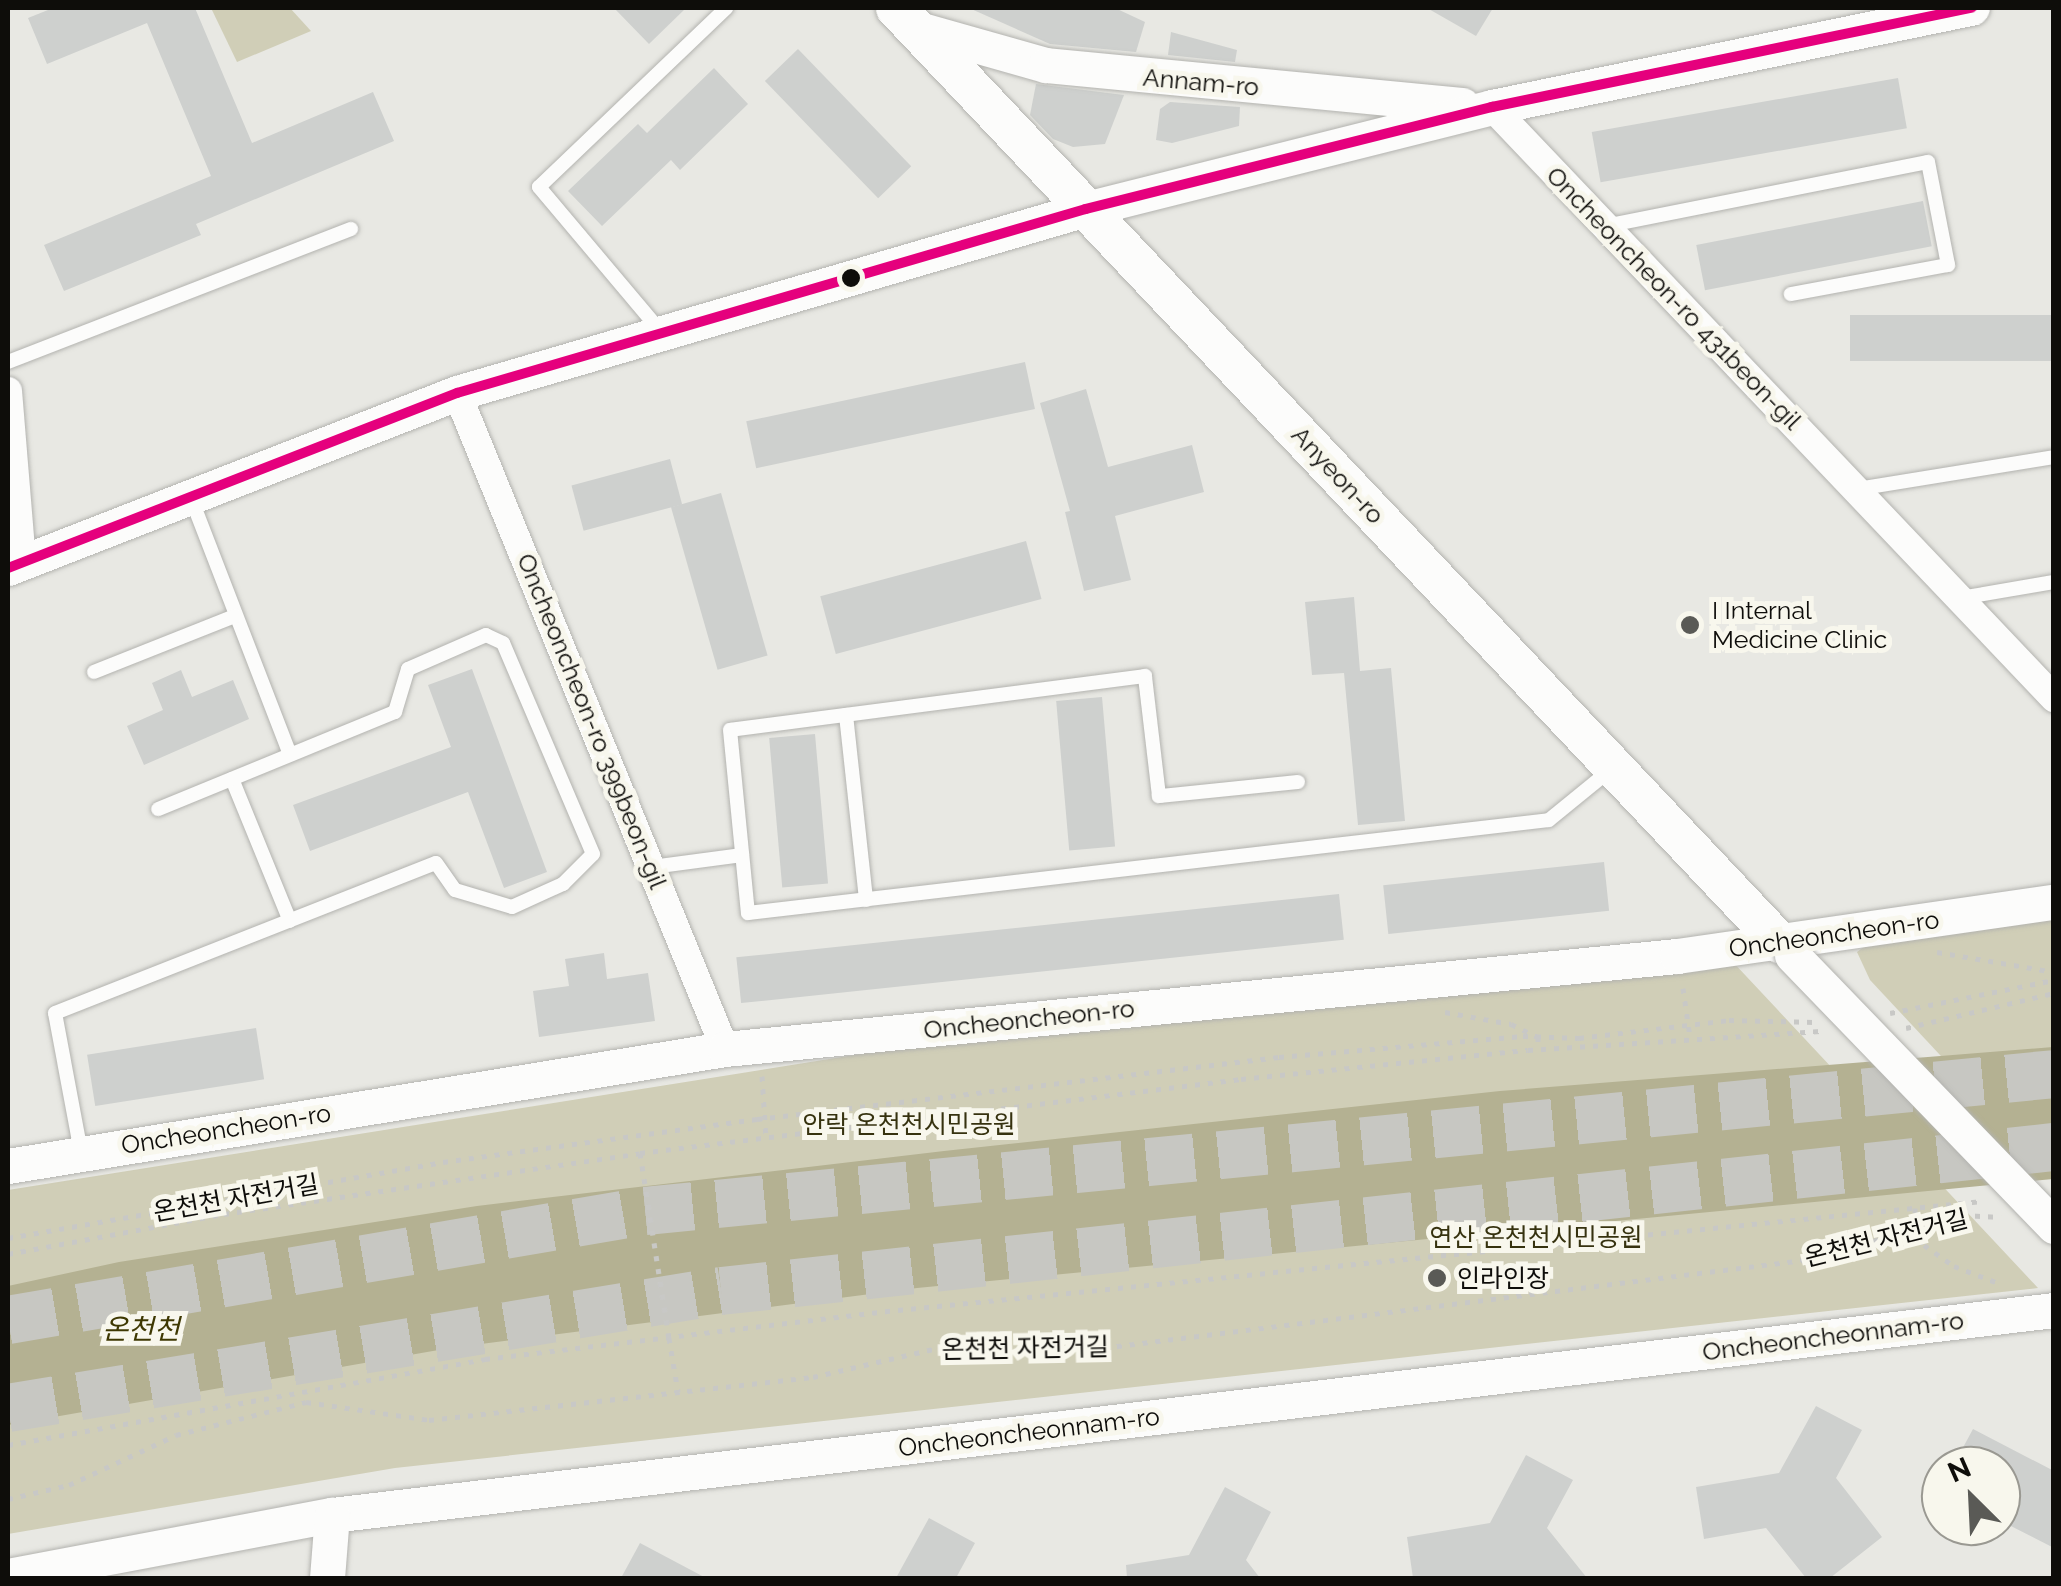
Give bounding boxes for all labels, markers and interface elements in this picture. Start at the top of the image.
street label: Annam-ro [1142,62,1260,102]
street label: Oncheoncheon-ro 431beon-gil [1540,160,1808,436]
unlabelled marker [841,268,861,288]
street label: Anyeon-ro [1285,420,1391,530]
street label: Oncheoncheon-ro 399beon-gil [511,549,673,893]
place label: I Internal Medicine Clinic [1712,596,1887,655]
marker: I Internal Medicine Clinic [1677,612,1703,638]
street label: Oncheoncheon-ro [1727,904,1941,964]
street label: Oncheoncheon-ro [922,993,1136,1045]
street label: Oncheoncheon-ro [119,1098,333,1160]
park label: 안락 온천천시민공원 [802,1109,1016,1139]
street label: 온천천 자전거길 [151,1169,321,1227]
street label: 온천천 자전거길 [1801,1203,1971,1273]
park label: 연산 온천천시민공원 [1429,1222,1643,1252]
place label: 인라인장 [1457,1263,1549,1293]
marker: 인라인장 [1426,1267,1448,1289]
street label: Oncheoncheonnam-ro [1701,1305,1965,1367]
water label: 온천천 [102,1313,180,1347]
street label: 온천천 자전거길 [941,1332,1109,1364]
street label: Oncheoncheonnam-ro [897,1401,1161,1463]
north arrow [1921,1446,2021,1546]
text: N [1943,1451,1976,1489]

